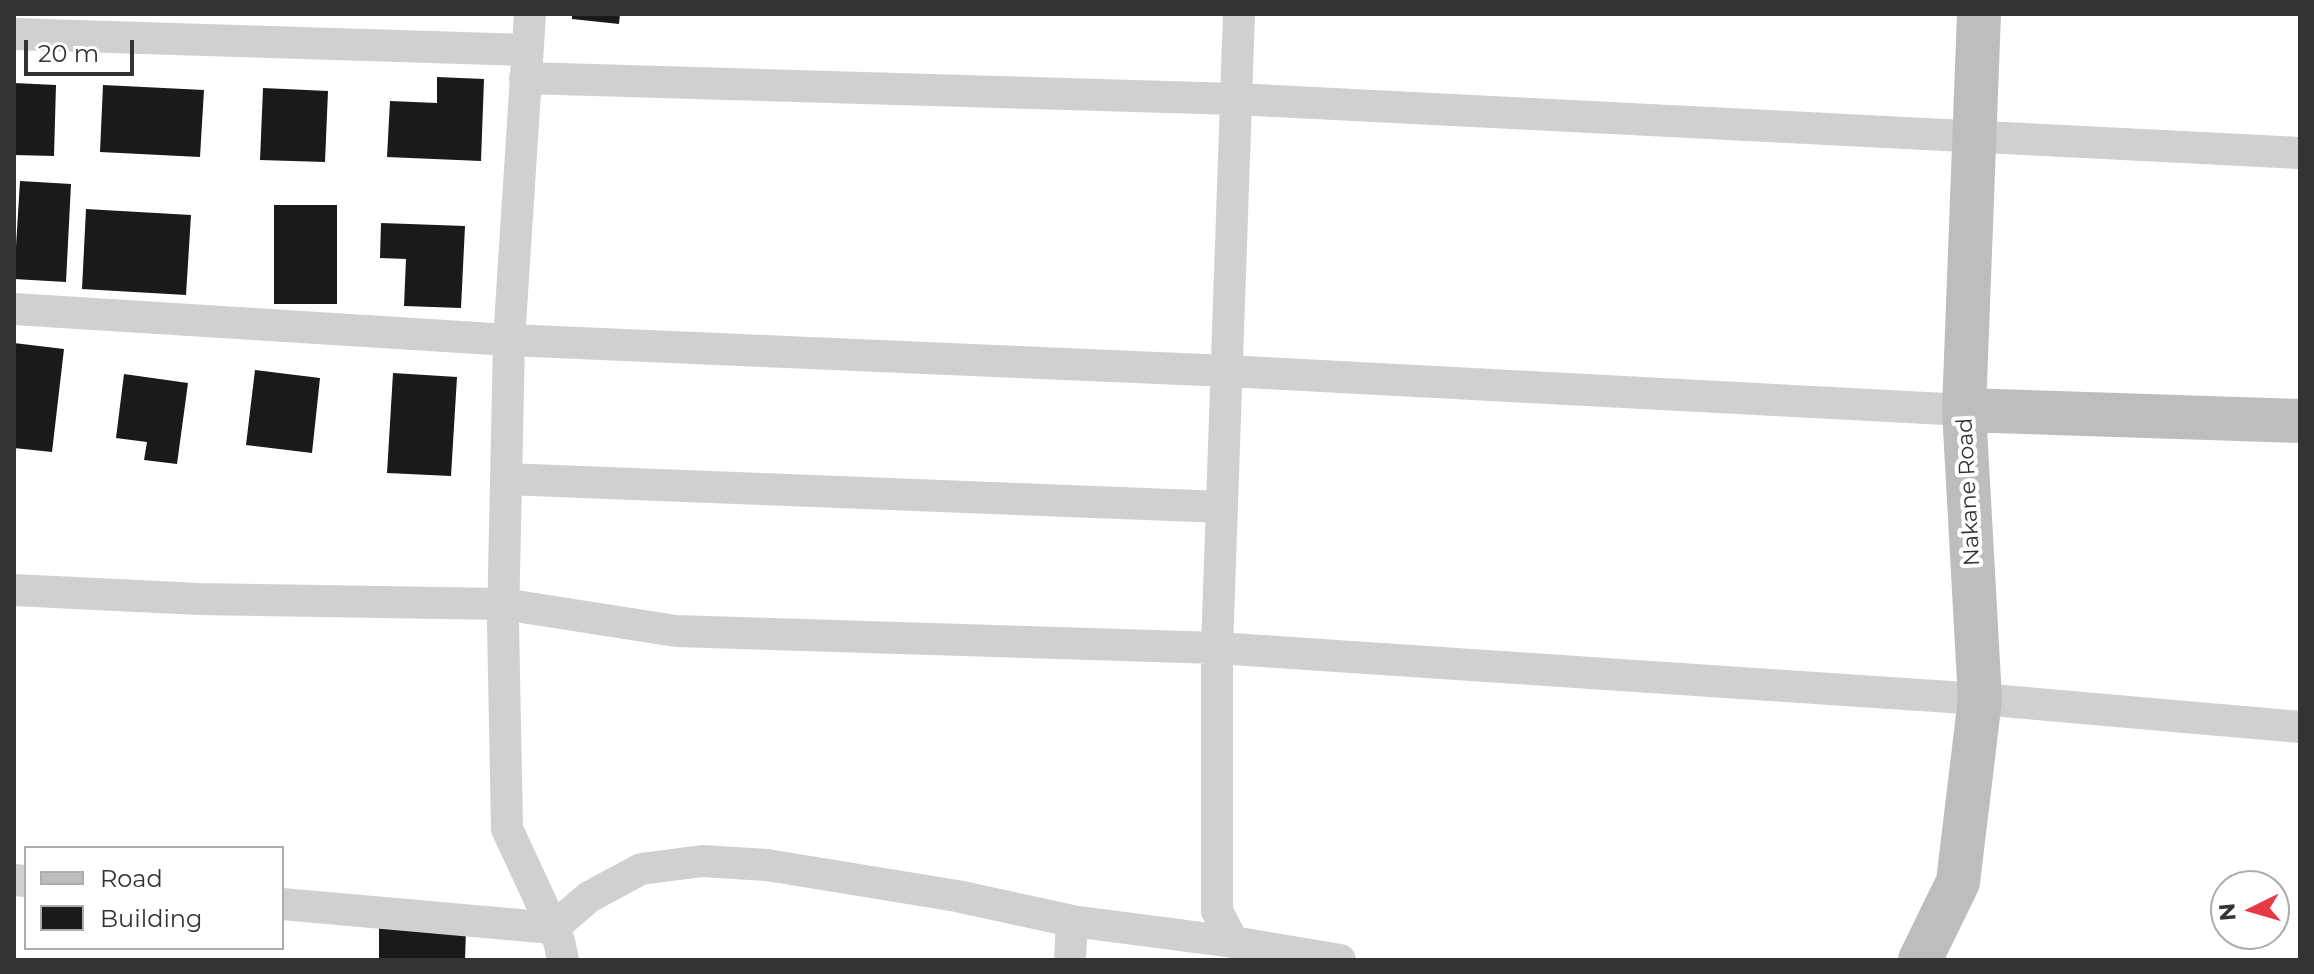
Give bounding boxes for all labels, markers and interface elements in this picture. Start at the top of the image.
scale bar [28,24,138,74]
text: 20 m [38,39,99,68]
street label: Nakane Road [1952,417,1986,567]
legend [24,846,284,950]
text: Road [100,864,163,893]
north arrow [2210,870,2290,950]
text: N [2213,902,2242,922]
text: Building [100,904,203,933]

